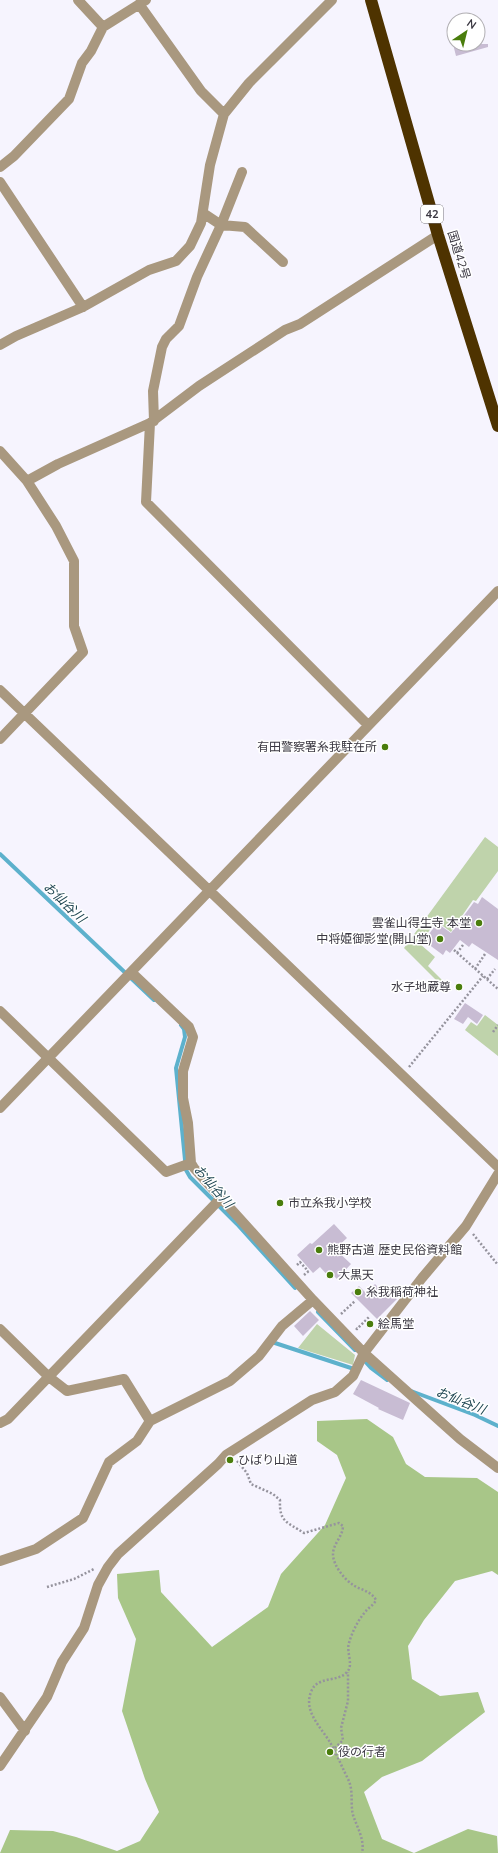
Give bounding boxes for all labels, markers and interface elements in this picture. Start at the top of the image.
north arrow [446,12,486,52]
text: N [464,16,479,32]
road number: 42 [421,205,443,223]
street label: 国道42号 [445,229,474,281]
place label: 有田警察署糸我駐在所 [257,739,377,754]
marker: 有田警察署糸我駐在所 [380,742,390,752]
water label: お仙谷川 [41,878,91,927]
place label: 雲雀山得生寺 本堂 [372,915,471,930]
marker: 雲雀山得生寺 本堂 [474,918,484,928]
place label: 中将姫御影堂(開山堂) [316,931,432,946]
marker: 中将姫御影堂(開山堂) [435,934,445,944]
place label: 水子地蔵尊 [391,979,451,994]
marker: 水子地蔵尊 [454,982,464,992]
water label: お仙谷川 [191,1161,238,1212]
place label: 市立糸我小学校 [288,1195,372,1210]
marker: 市立糸我小学校 [275,1198,285,1208]
place label: 熊野古道 歴史民俗資料館 [327,1242,462,1257]
marker: 熊野古道 歴史民俗資料館 [314,1245,324,1255]
place label: 大黒天 [338,1267,374,1282]
marker: 大黒天 [325,1270,335,1280]
place label: 糸我稲荷神社 [366,1284,438,1299]
marker: 糸我稲荷神社 [353,1287,363,1297]
place label: 絵馬堂 [378,1316,414,1331]
marker: 絵馬堂 [365,1319,375,1329]
water label: お仙谷川 [434,1383,490,1418]
place label: ひばり山道 [238,1452,298,1467]
marker: ひばり山道 [225,1455,235,1465]
place label: 役の行者 [338,1744,386,1759]
marker: 役の行者 [325,1747,335,1757]

